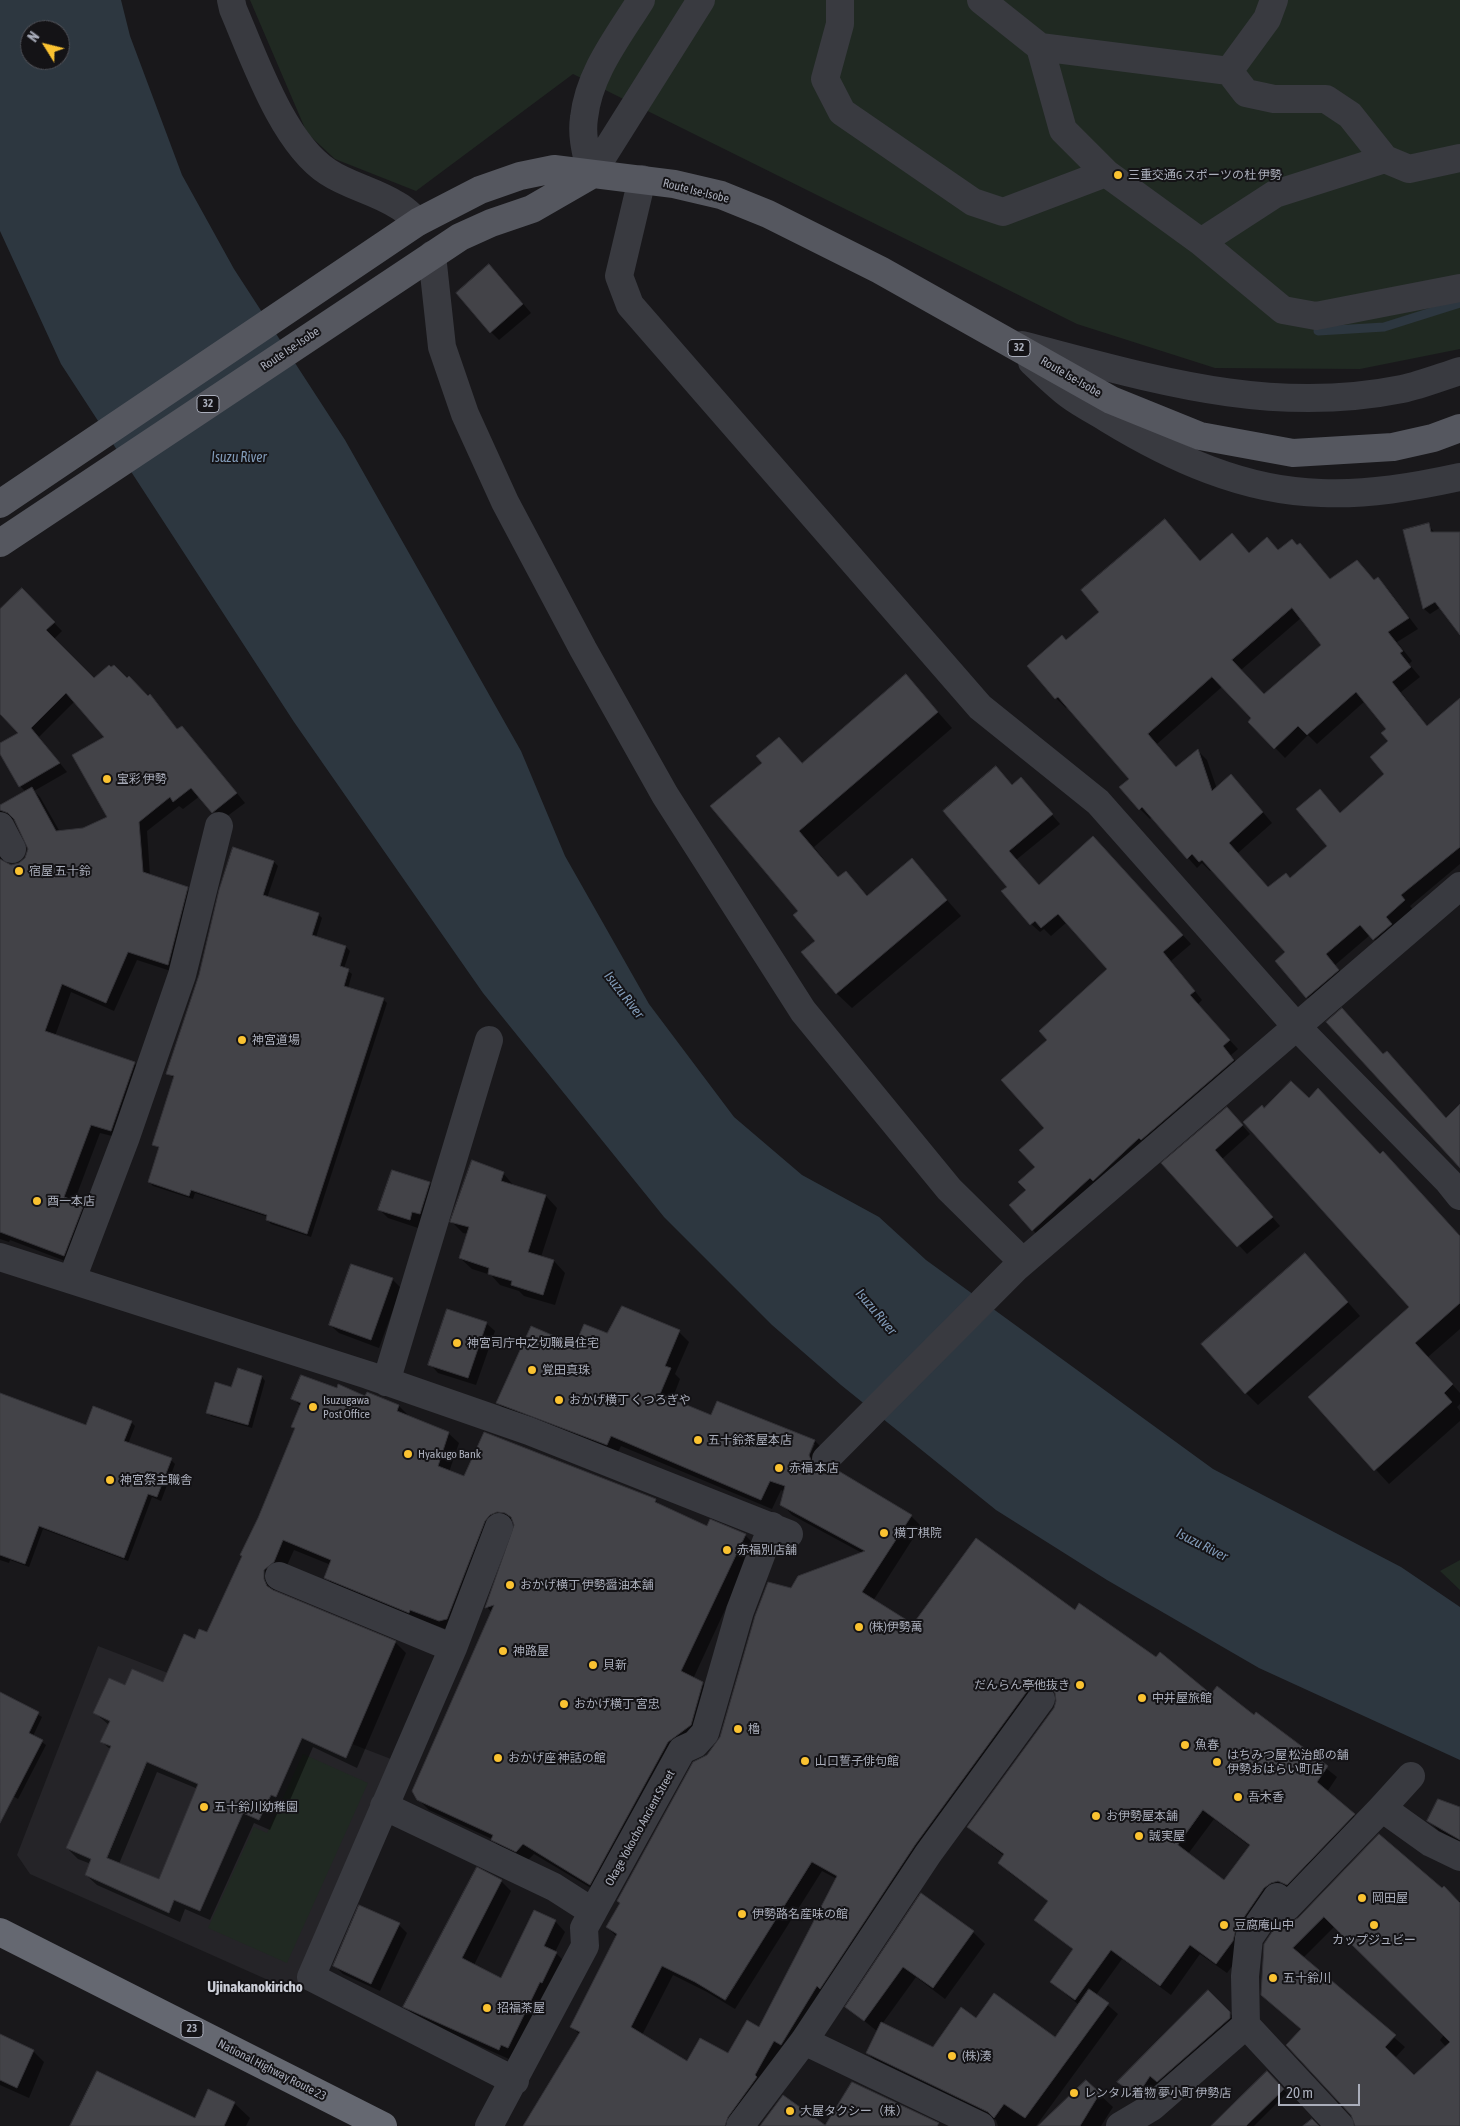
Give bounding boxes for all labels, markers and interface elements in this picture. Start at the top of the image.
north arrow [20,20,70,70]
text: N [25,29,43,45]
place label: 三重交通G スポーツの杜 伊勢 [1128,168,1282,182]
marker: 三重交通G スポーツの杜 伊勢 [1112,169,1124,181]
street label: Route Ise-Isobe [661,176,731,206]
street label: Route Ise-Isobe [258,324,322,374]
road number: 32 [1008,339,1030,356]
street label: Route Ise-Isobe [1038,354,1104,400]
road number: 32 [197,396,219,412]
water label: Isuzu River [211,450,267,466]
place label: 宝彩 伊勢 [117,772,167,786]
marker: 宝彩 伊勢 [101,773,113,785]
place label: 宿屋 五十鈴 [29,864,91,878]
marker: 宿屋 五十鈴 [13,865,25,877]
water label: Isuzu River [600,968,648,1022]
place label: 神宮道場 [252,1033,300,1047]
marker: 神宮道場 [236,1034,248,1046]
place label: 酉一本店 [47,1194,95,1208]
marker: 酉一本店 [31,1195,43,1207]
water label: Isuzu River [852,1285,900,1339]
place label: 神宮司庁中之切職員住宅 [467,1336,599,1350]
marker: 神宮司庁中之切職員住宅 [451,1337,463,1349]
place label: 覚田真珠 [542,1363,590,1377]
marker: 覚田真珠 [526,1364,538,1376]
place label: Isuzugawa Post Office [323,1393,370,1421]
place label: おかげ横丁 くつろぎや [569,1393,691,1407]
marker: おかげ横丁 くつろぎや [553,1394,565,1406]
marker: Isuzugawa Post Office [307,1401,319,1413]
place label: 五十鈴茶屋本店 [708,1433,792,1447]
marker: 五十鈴茶屋本店 [692,1434,704,1446]
place label: Hyakugo Bank [418,1447,481,1461]
marker: Hyakugo Bank [402,1448,414,1460]
place label: 赤福 本店 [789,1461,839,1475]
marker: 赤福 本店 [773,1462,785,1474]
place label: 神宮祭主職舎 [120,1473,192,1487]
marker: 神宮祭主職舎 [104,1474,116,1486]
water label: Isuzu River [1174,1525,1230,1565]
place label: 横丁棋院 [894,1526,942,1540]
marker: 横丁棋院 [878,1527,890,1539]
place label: 赤福別店舗 [737,1543,797,1557]
marker: 赤福別店舗 [721,1544,733,1556]
place label: おかげ横丁 伊勢醤油本舗 [520,1578,654,1592]
marker: おかげ横丁 伊勢醤油本舗 [504,1579,516,1591]
place label: (株)伊勢萬 [869,1620,923,1634]
marker: (株)伊勢萬 [853,1621,865,1633]
place label: 神路屋 [513,1644,549,1658]
marker: 神路屋 [497,1645,509,1657]
place label: 貝新 [603,1658,627,1672]
marker: 貝新 [587,1659,599,1671]
place label: だんらん亭他抜き [974,1678,1070,1692]
marker: だんらん亭他抜き [1074,1679,1086,1691]
place label: 中井屋旅館 [1152,1691,1212,1705]
marker: 中井屋旅館 [1136,1692,1148,1704]
place label: おかげ横丁 宮忠 [574,1697,660,1711]
marker: おかげ横丁 宮忠 [558,1698,570,1710]
place label: 櫓 [748,1722,760,1736]
marker: 櫓 [732,1723,744,1735]
place label: 魚春 [1195,1738,1219,1752]
marker: 魚春 [1179,1739,1191,1751]
place label: はちみつ屋 松治郎の舗 伊勢おはらい町店 [1227,1748,1349,1776]
place label: おかげ座 神話の館 [508,1751,606,1765]
marker: おかげ座 神話の館 [492,1752,504,1764]
place label: 山口誓子俳句館 [815,1754,899,1768]
marker: 山口誓子俳句館 [799,1755,811,1767]
marker: はちみつ屋 松治郎の舗 伊勢おはらい町店 [1211,1756,1223,1768]
street label: Okage Yokocho Ancient Street [602,1768,678,1888]
place label: 吾木香 [1248,1790,1284,1804]
marker: 吾木香 [1232,1791,1244,1803]
place label: 五十鈴川幼稚園 [214,1800,298,1814]
marker: 五十鈴川幼稚園 [198,1801,210,1813]
place label: お伊勢屋本舗 [1106,1809,1178,1823]
marker: お伊勢屋本舗 [1090,1810,1102,1822]
place label: 誠実屋 [1149,1829,1185,1843]
marker: 誠実屋 [1133,1830,1145,1842]
place label: 岡田屋 [1372,1891,1408,1905]
marker: 岡田屋 [1356,1892,1368,1904]
place label: 伊勢路名産味の館 [752,1907,848,1921]
marker: 伊勢路名産味の館 [736,1908,748,1920]
place label: 豆腐庵山中 [1234,1918,1294,1932]
marker: 豆腐庵山中 [1218,1919,1230,1931]
marker: カップジュビー [1368,1919,1380,1931]
place label: カップジュビー [1332,1933,1416,1947]
place label: 五十鈴川 [1283,1971,1331,1985]
marker: 五十鈴川 [1267,1972,1279,1984]
district label: Ujinakanokiricho [207,1978,303,1996]
place label: 招福茶屋 [497,2001,545,2015]
marker: 招福茶屋 [481,2002,493,2014]
road number: 23 [181,2020,203,2038]
street label: National Highway Route 23 [215,2036,329,2104]
place label: (株)湊 [962,2049,992,2063]
marker: (株)湊 [946,2050,958,2062]
scale bar [1280,2074,1362,2106]
text: 20 m [1286,2084,1313,2101]
place label: レンタル着物 夢小町 伊勢店 [1084,2086,1231,2100]
marker: レンタル着物 夢小町 伊勢店 [1068,2087,1080,2099]
place label: 大屋タクシー（株） [800,2104,908,2118]
marker: 大屋タクシー（株） [784,2105,796,2117]

